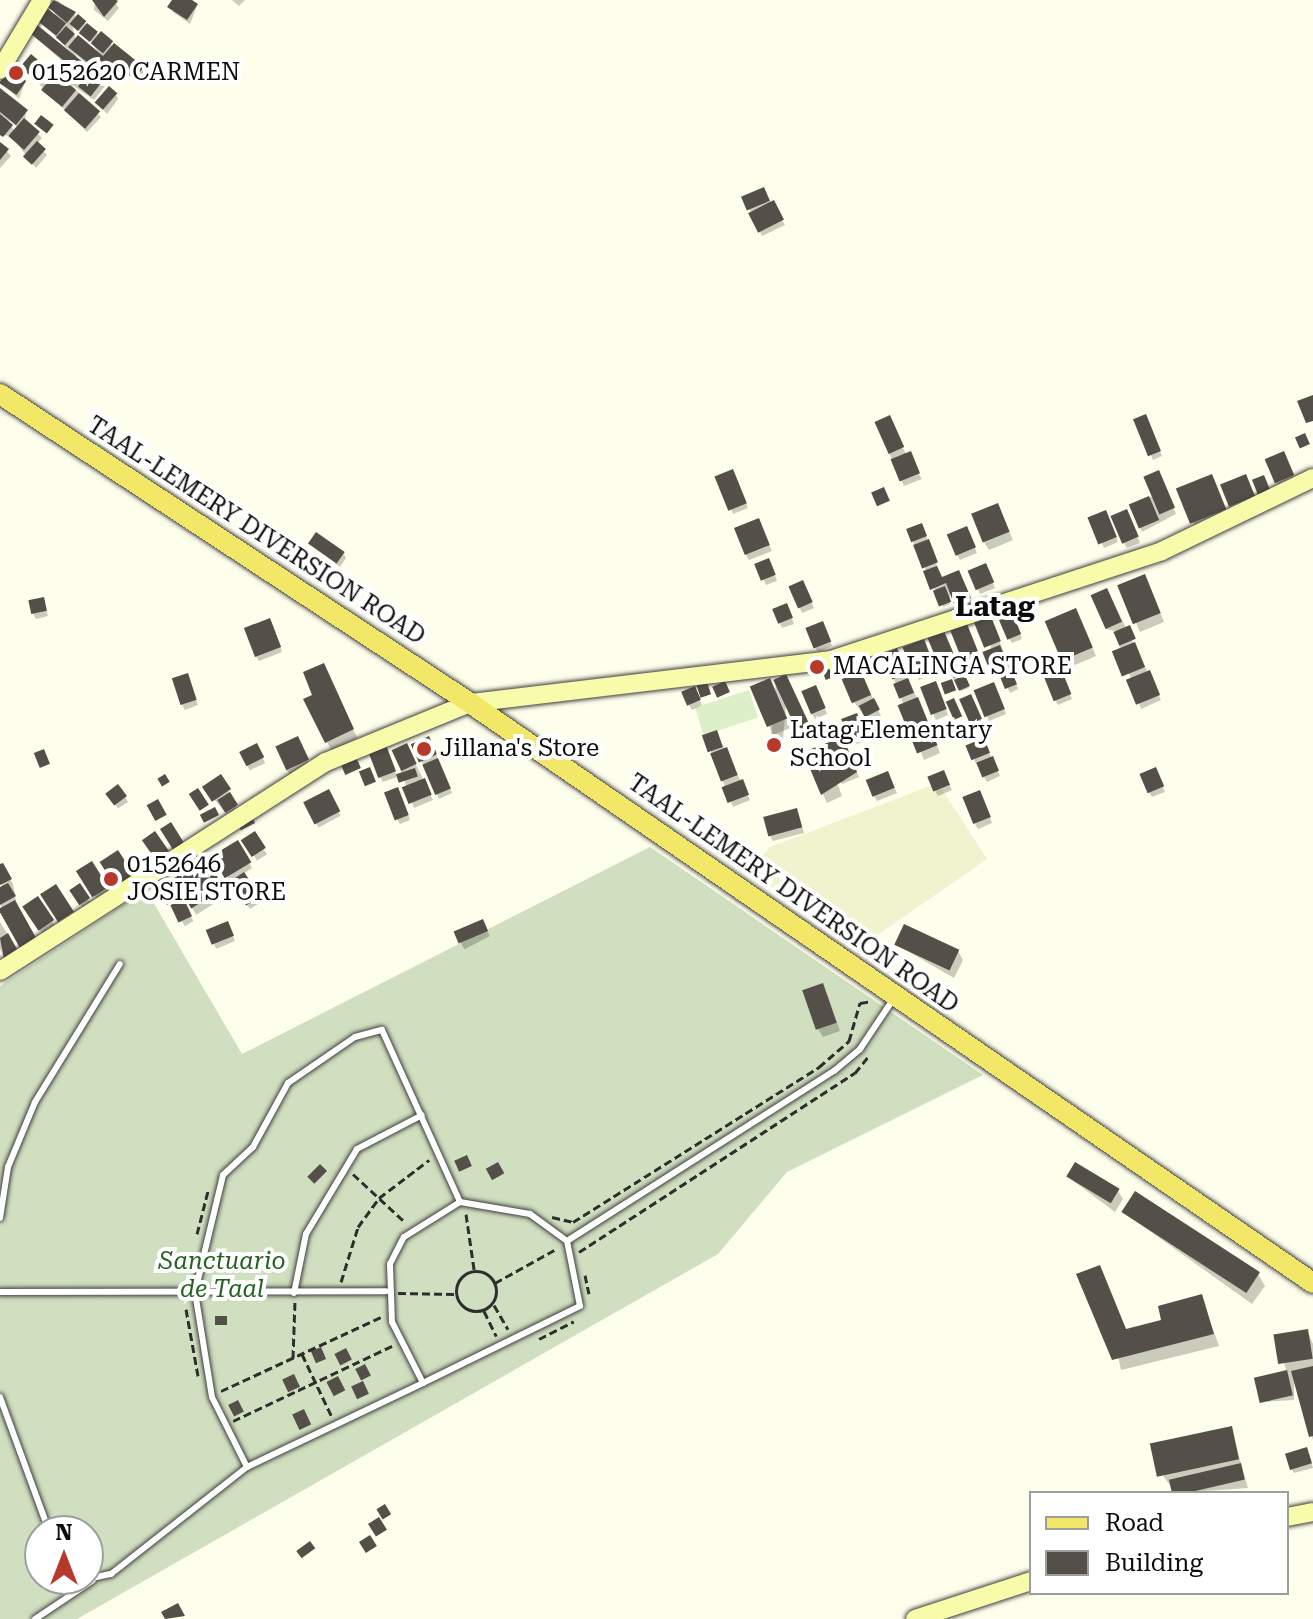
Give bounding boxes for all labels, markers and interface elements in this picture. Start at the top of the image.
place label: 0152620 CARMEN [32,59,240,87]
marker: 0152620 CARMEN [7,64,25,82]
street label: TAAL-LEMERY DIVERSION ROAD [82,411,430,651]
district label: Latag [955,590,1035,624]
place label: MACALINGA STORE [833,653,1072,681]
marker: MACALINGA STORE [808,658,826,676]
place label: Latag Elementary School [790,717,992,773]
place label: Jillana's Store [440,735,599,763]
marker: Latag Elementary School [765,736,783,754]
marker: Jillana's Store [415,740,433,758]
street label: TAAL-LEMERY DIVERSION ROAD [622,768,964,1020]
place label: 0152646 JOSIE STORE [127,851,286,907]
marker: 0152646 JOSIE STORE [102,870,120,888]
park label: Sanctuario de Taal [159,1248,285,1304]
legend [1029,1491,1289,1595]
text: Road [1105,1509,1164,1537]
north arrow [24,1515,104,1595]
text: N [56,1520,72,1545]
text: Building [1105,1549,1203,1577]

